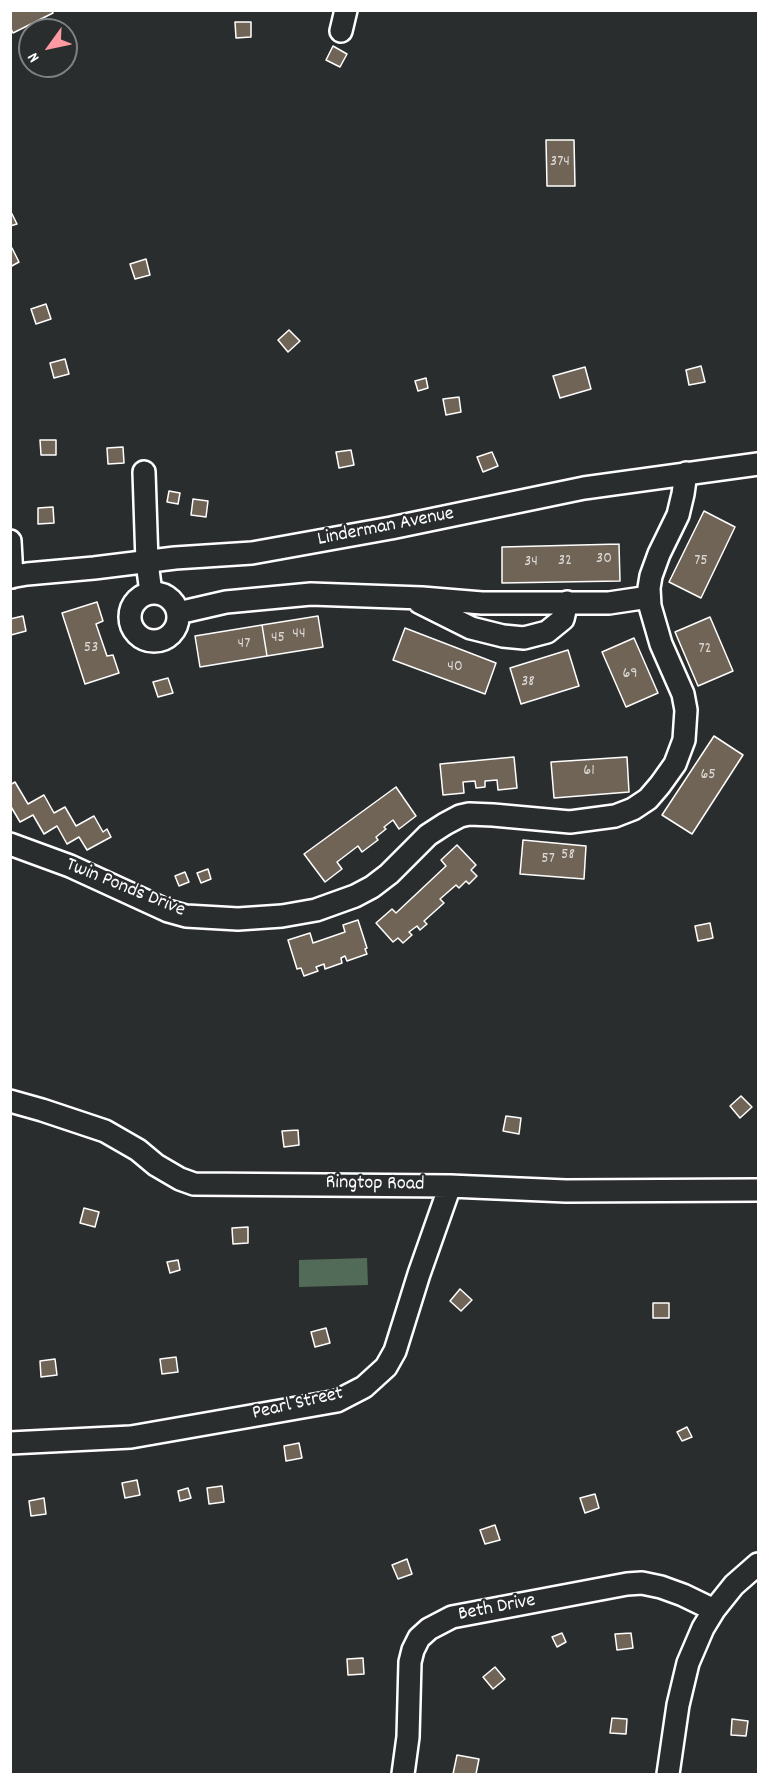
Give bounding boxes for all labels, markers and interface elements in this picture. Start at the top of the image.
north arrow [18,18,78,78]
text: N [22,47,46,67]
house number: 374 [550,153,570,173]
street label: Linderman Avenue [316,503,456,553]
house number: 30 [596,550,612,570]
house number: 32 [558,552,572,572]
house number: 75 [694,552,708,572]
house number: 34 [524,553,538,573]
house number: 44 [292,625,306,645]
house number: 45 [271,629,285,649]
house number: 47 [238,635,250,655]
house number: 53 [84,639,98,659]
house number: 72 [698,640,712,660]
house number: 40 [447,658,463,678]
house number: 69 [622,665,638,685]
house number: 38 [521,673,535,693]
house number: 61 [583,762,595,782]
house number: 65 [700,766,716,786]
house number: 58 [561,846,575,866]
house number: 57 [541,850,555,870]
street label: Twin Ponds Drive [62,854,188,924]
street label: Ringtop Road [325,1172,425,1198]
street label: Pearl Street [250,1383,346,1427]
street label: Beth Drive [456,1590,538,1628]

